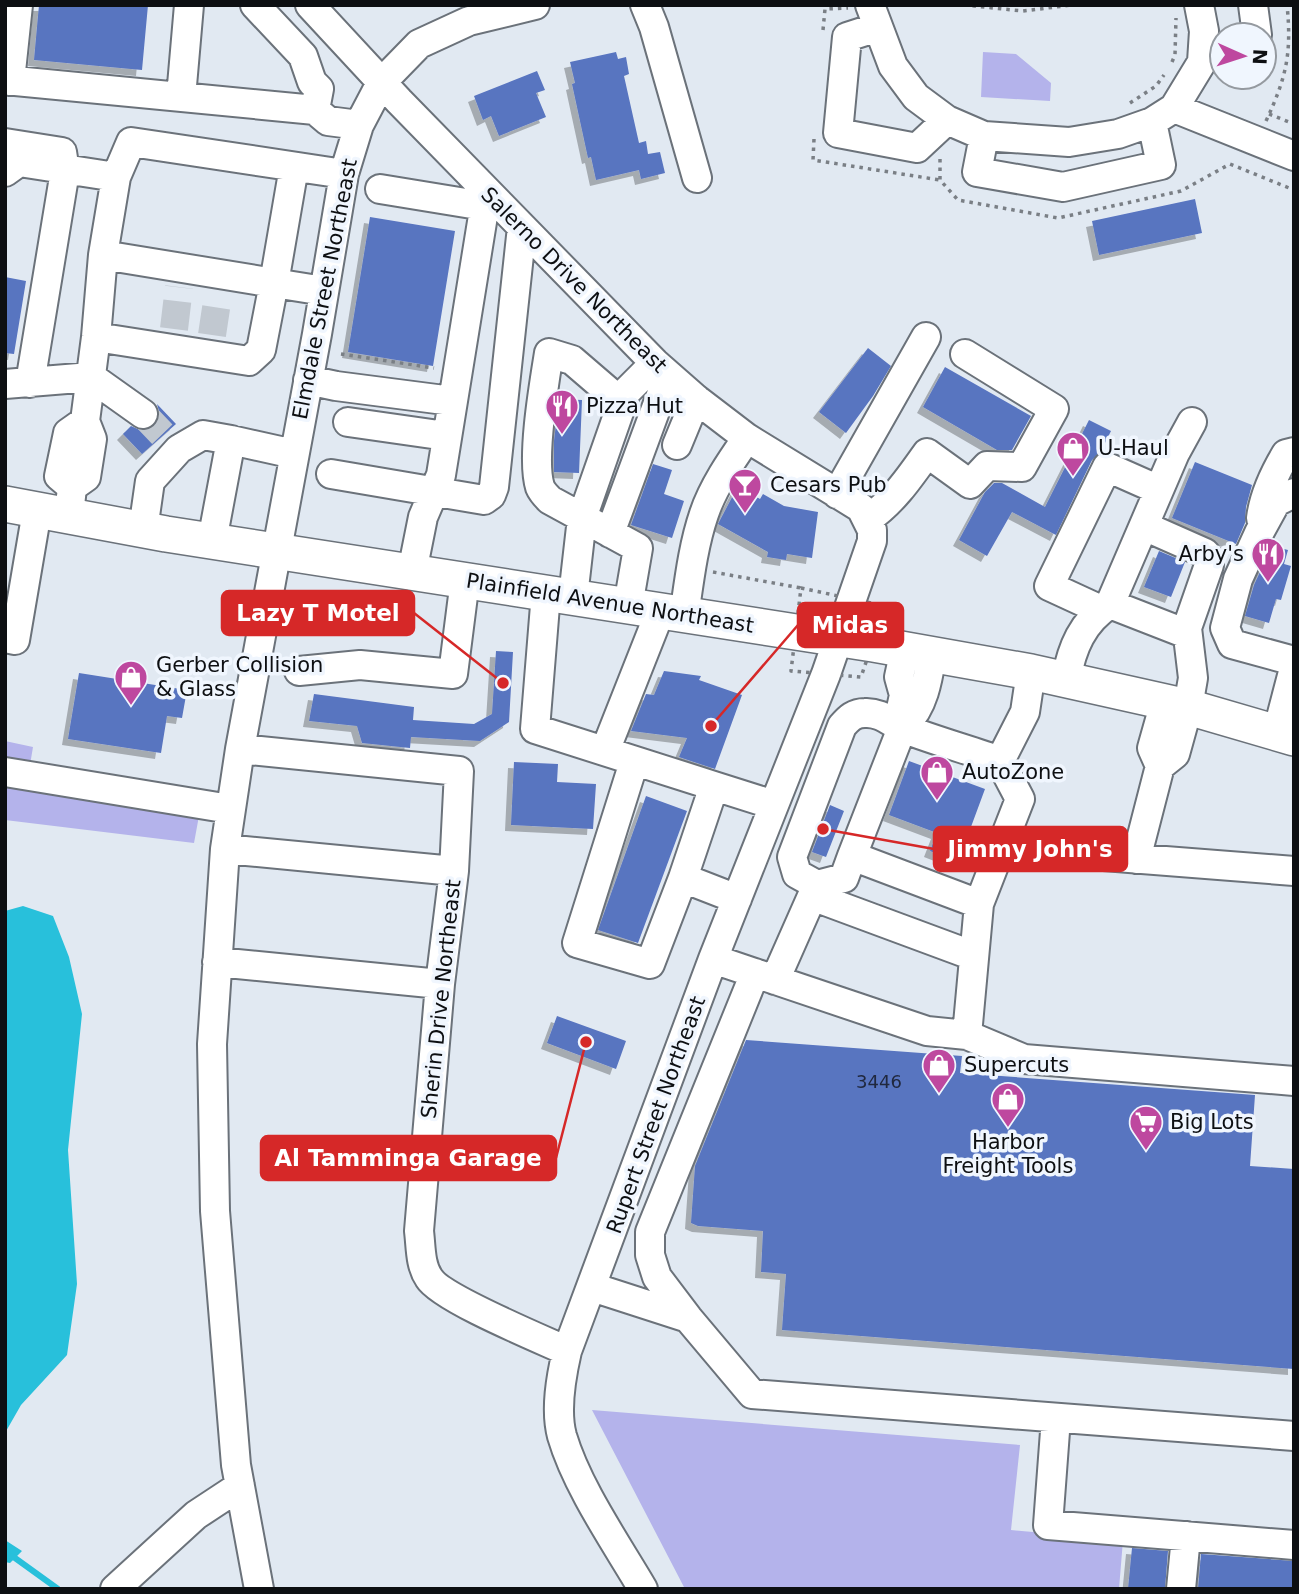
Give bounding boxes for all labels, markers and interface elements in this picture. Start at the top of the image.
north arrow [1208,21,1278,91]
text: N [1249,48,1271,65]
street label: Elmdale Street Northeast [288,156,362,422]
street label: Salerno Drive Northeast [476,182,672,378]
restaurant icon: Pizza Hut [543,387,581,436]
place label: Pizza Hut [586,394,683,418]
shop icon: U-Haul [1054,429,1092,478]
place label: U-Haul [1098,436,1169,460]
bar icon: Cesars Pub [726,466,764,515]
place label: Cesars Pub [770,473,887,497]
restaurant icon: Arby's [1249,535,1287,584]
place label: Arby's [1179,542,1244,566]
street label: Plainfield Avenue Northeast [464,568,756,638]
callout: Lazy T Motel [222,591,414,635]
text: Lazy T Motel [236,600,400,626]
callout: Midas [798,603,903,647]
text: Midas [812,612,888,638]
place label: Gerber Collision & Glass [156,653,323,701]
shop icon: Gerber Collision & Glass [112,658,150,707]
shop icon: AutoZone [918,753,956,802]
place label: AutoZone [962,760,1064,784]
callout: Jimmy John's [934,827,1127,871]
text: Jimmy John's [945,836,1113,862]
street label: Sherin Drive Northeast [417,878,465,1120]
street label: Rupert Street Northeast [602,993,710,1237]
shop icon: Supercuts [920,1046,958,1095]
place label: Supercuts [964,1053,1069,1077]
house number: 3446 [856,1071,902,1092]
shop icon: Harbor Freight Tools [989,1080,1027,1129]
supermarket icon: Big Lots [1127,1103,1165,1152]
place label: Big Lots [1170,1110,1254,1134]
place label: Harbor Freight Tools [943,1130,1073,1178]
callout: Al Tamminga Garage [261,1136,556,1180]
text: Al Tamminga Garage [274,1145,542,1171]

